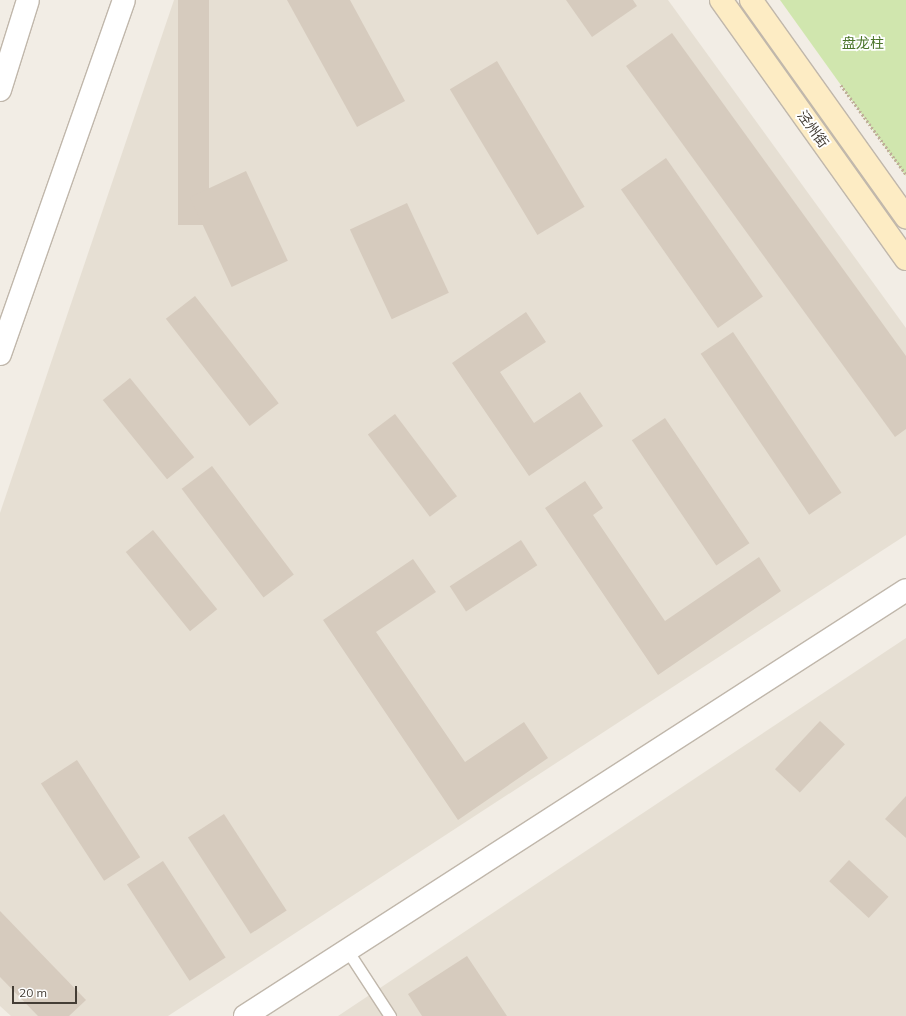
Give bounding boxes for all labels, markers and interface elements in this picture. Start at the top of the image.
park label: 盘龙柱 [842,35,884,51]
street label: 泾州街 [794,107,832,151]
scale bar [14,978,79,1004]
text: 20 m [19,985,47,1000]

